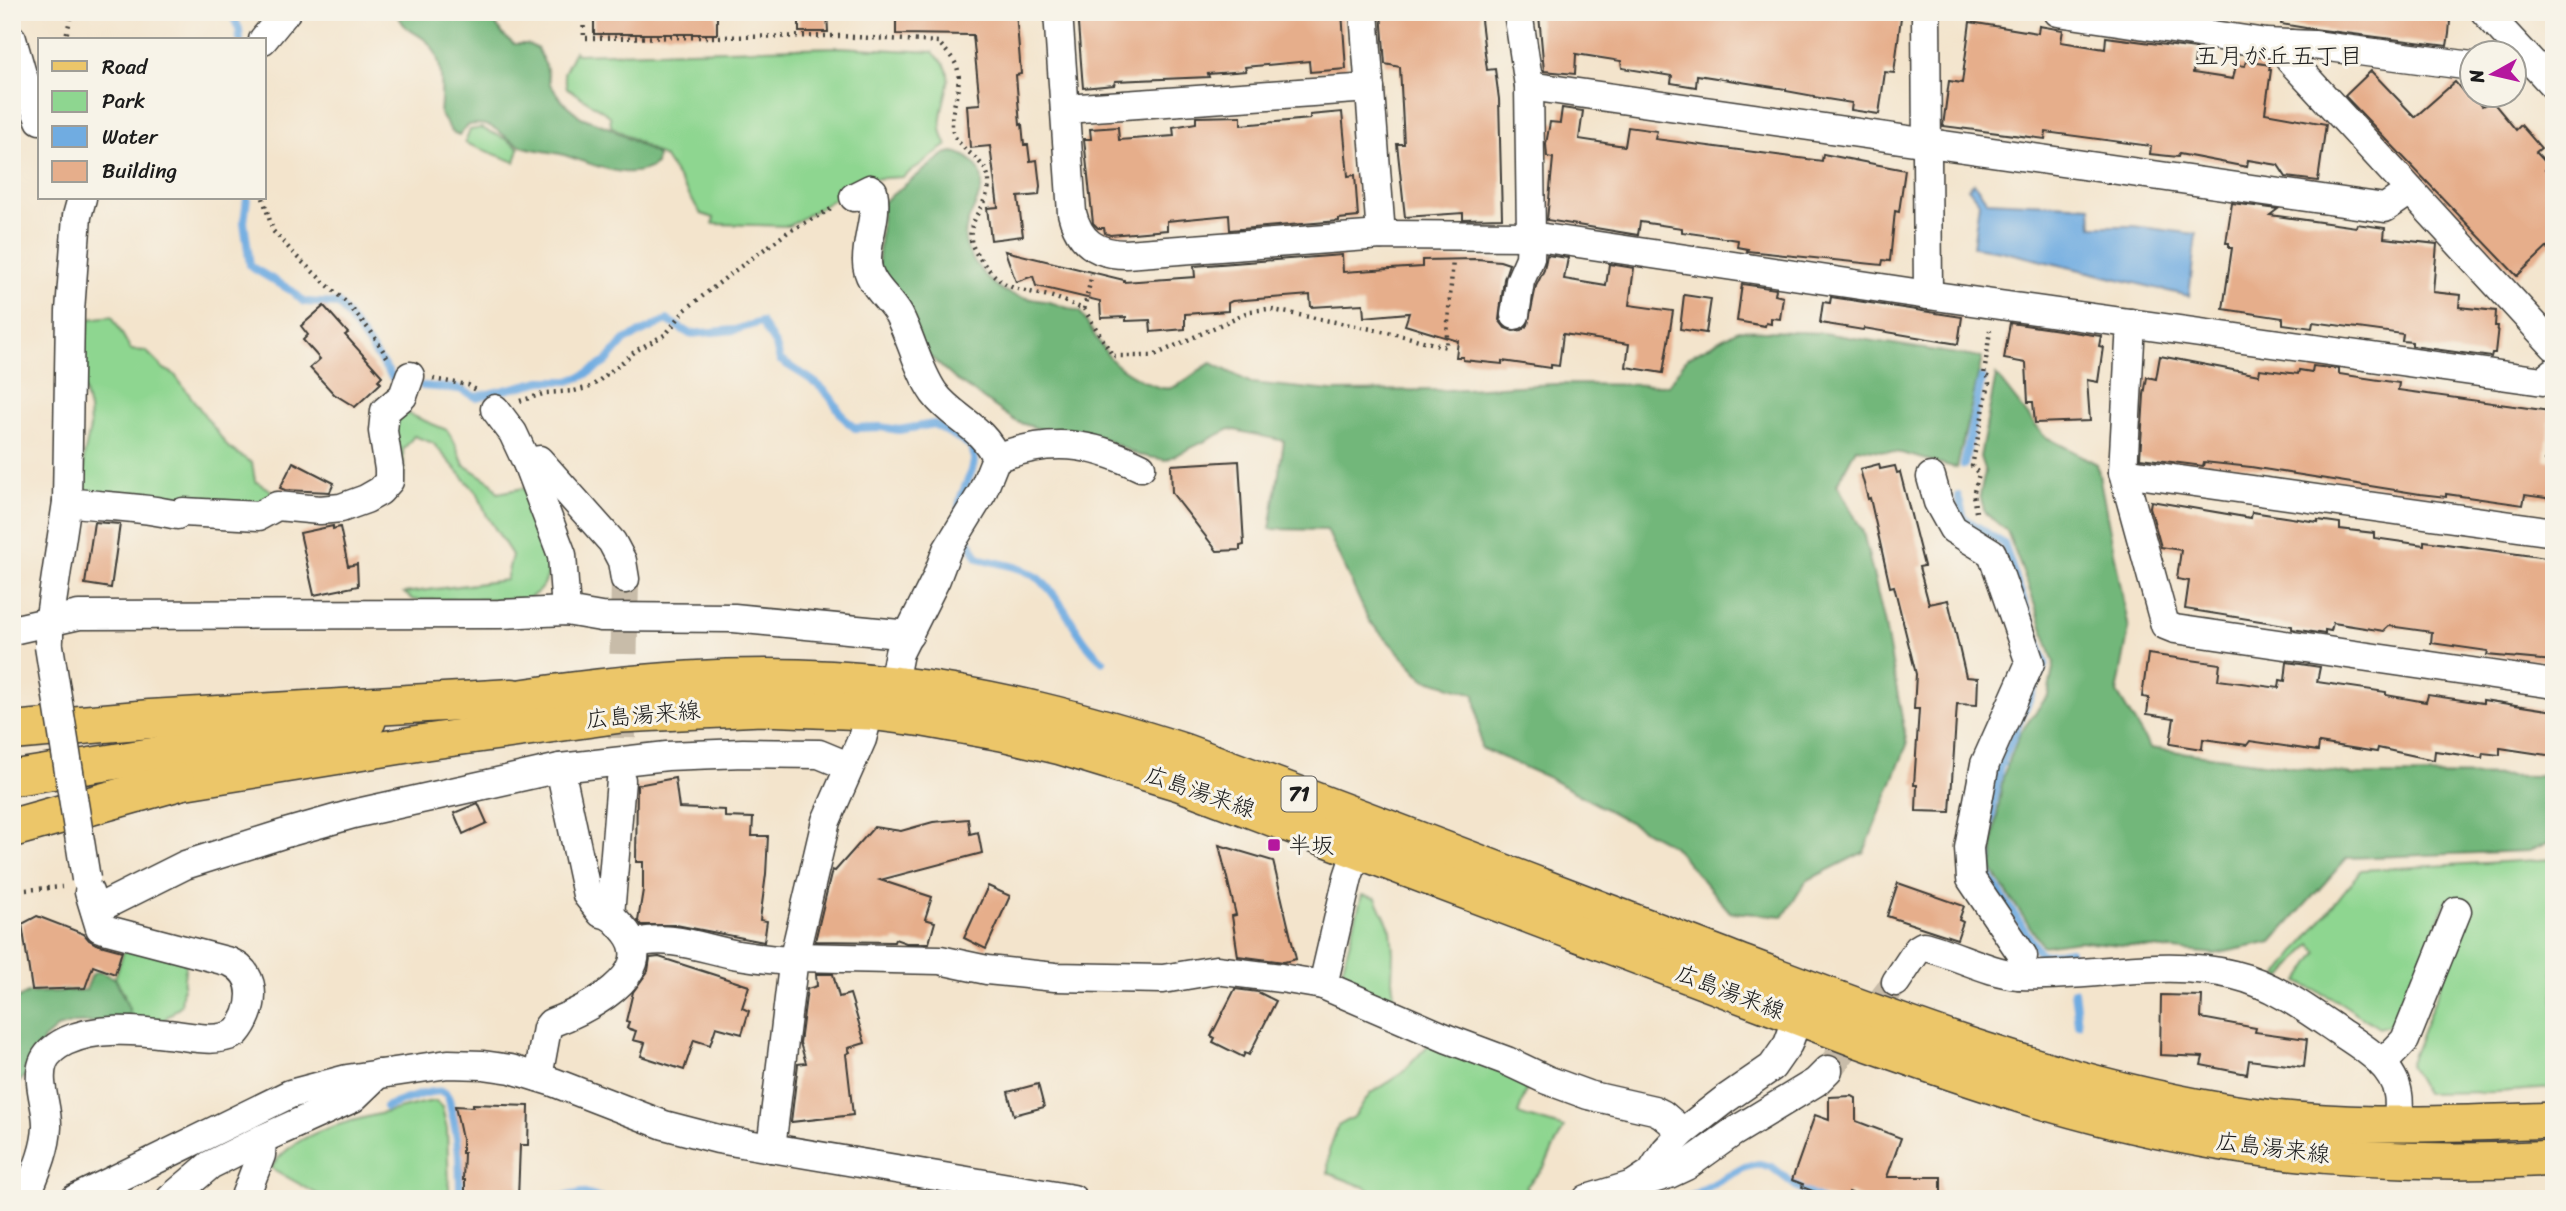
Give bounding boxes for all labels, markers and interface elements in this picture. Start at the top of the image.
district label: 五月が丘五丁目 [2195,35,2363,77]
legend [38,38,266,200]
north arrow [2458,38,2528,108]
text: Road [102,48,149,86]
text: N [2459,67,2494,86]
text: Park [102,82,145,120]
text: Water [102,118,159,156]
text: Building [102,152,178,190]
street label: 広島湯来線 [584,690,702,740]
street label: 広島湯来線 [1139,754,1261,830]
road number: 71 [1282,776,1316,812]
place label: 半坂 [1288,825,1334,866]
marker: 半坂 [1266,837,1282,853]
street label: 広島湯来線 [1669,952,1791,1032]
street label: 広島湯来線 [2213,1121,2333,1175]

